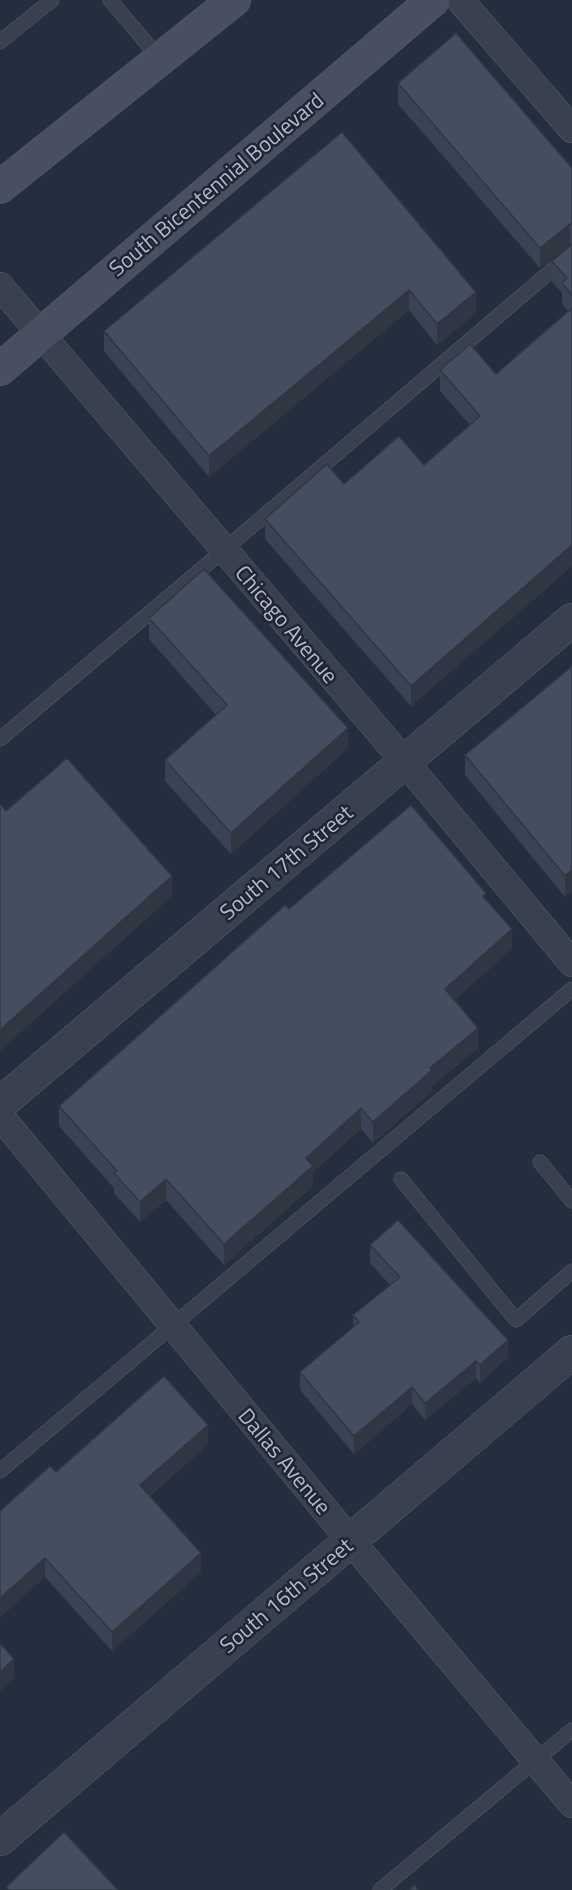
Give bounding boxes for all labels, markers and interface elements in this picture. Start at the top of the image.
street label: South Bicentennial Boulevard [101,84,331,284]
street label: Chicago Avenue [227,557,347,691]
street label: South 17th Street [212,796,360,928]
street label: Dallas Avenue [230,1400,340,1522]
street label: South 16th Street [212,1529,360,1661]

